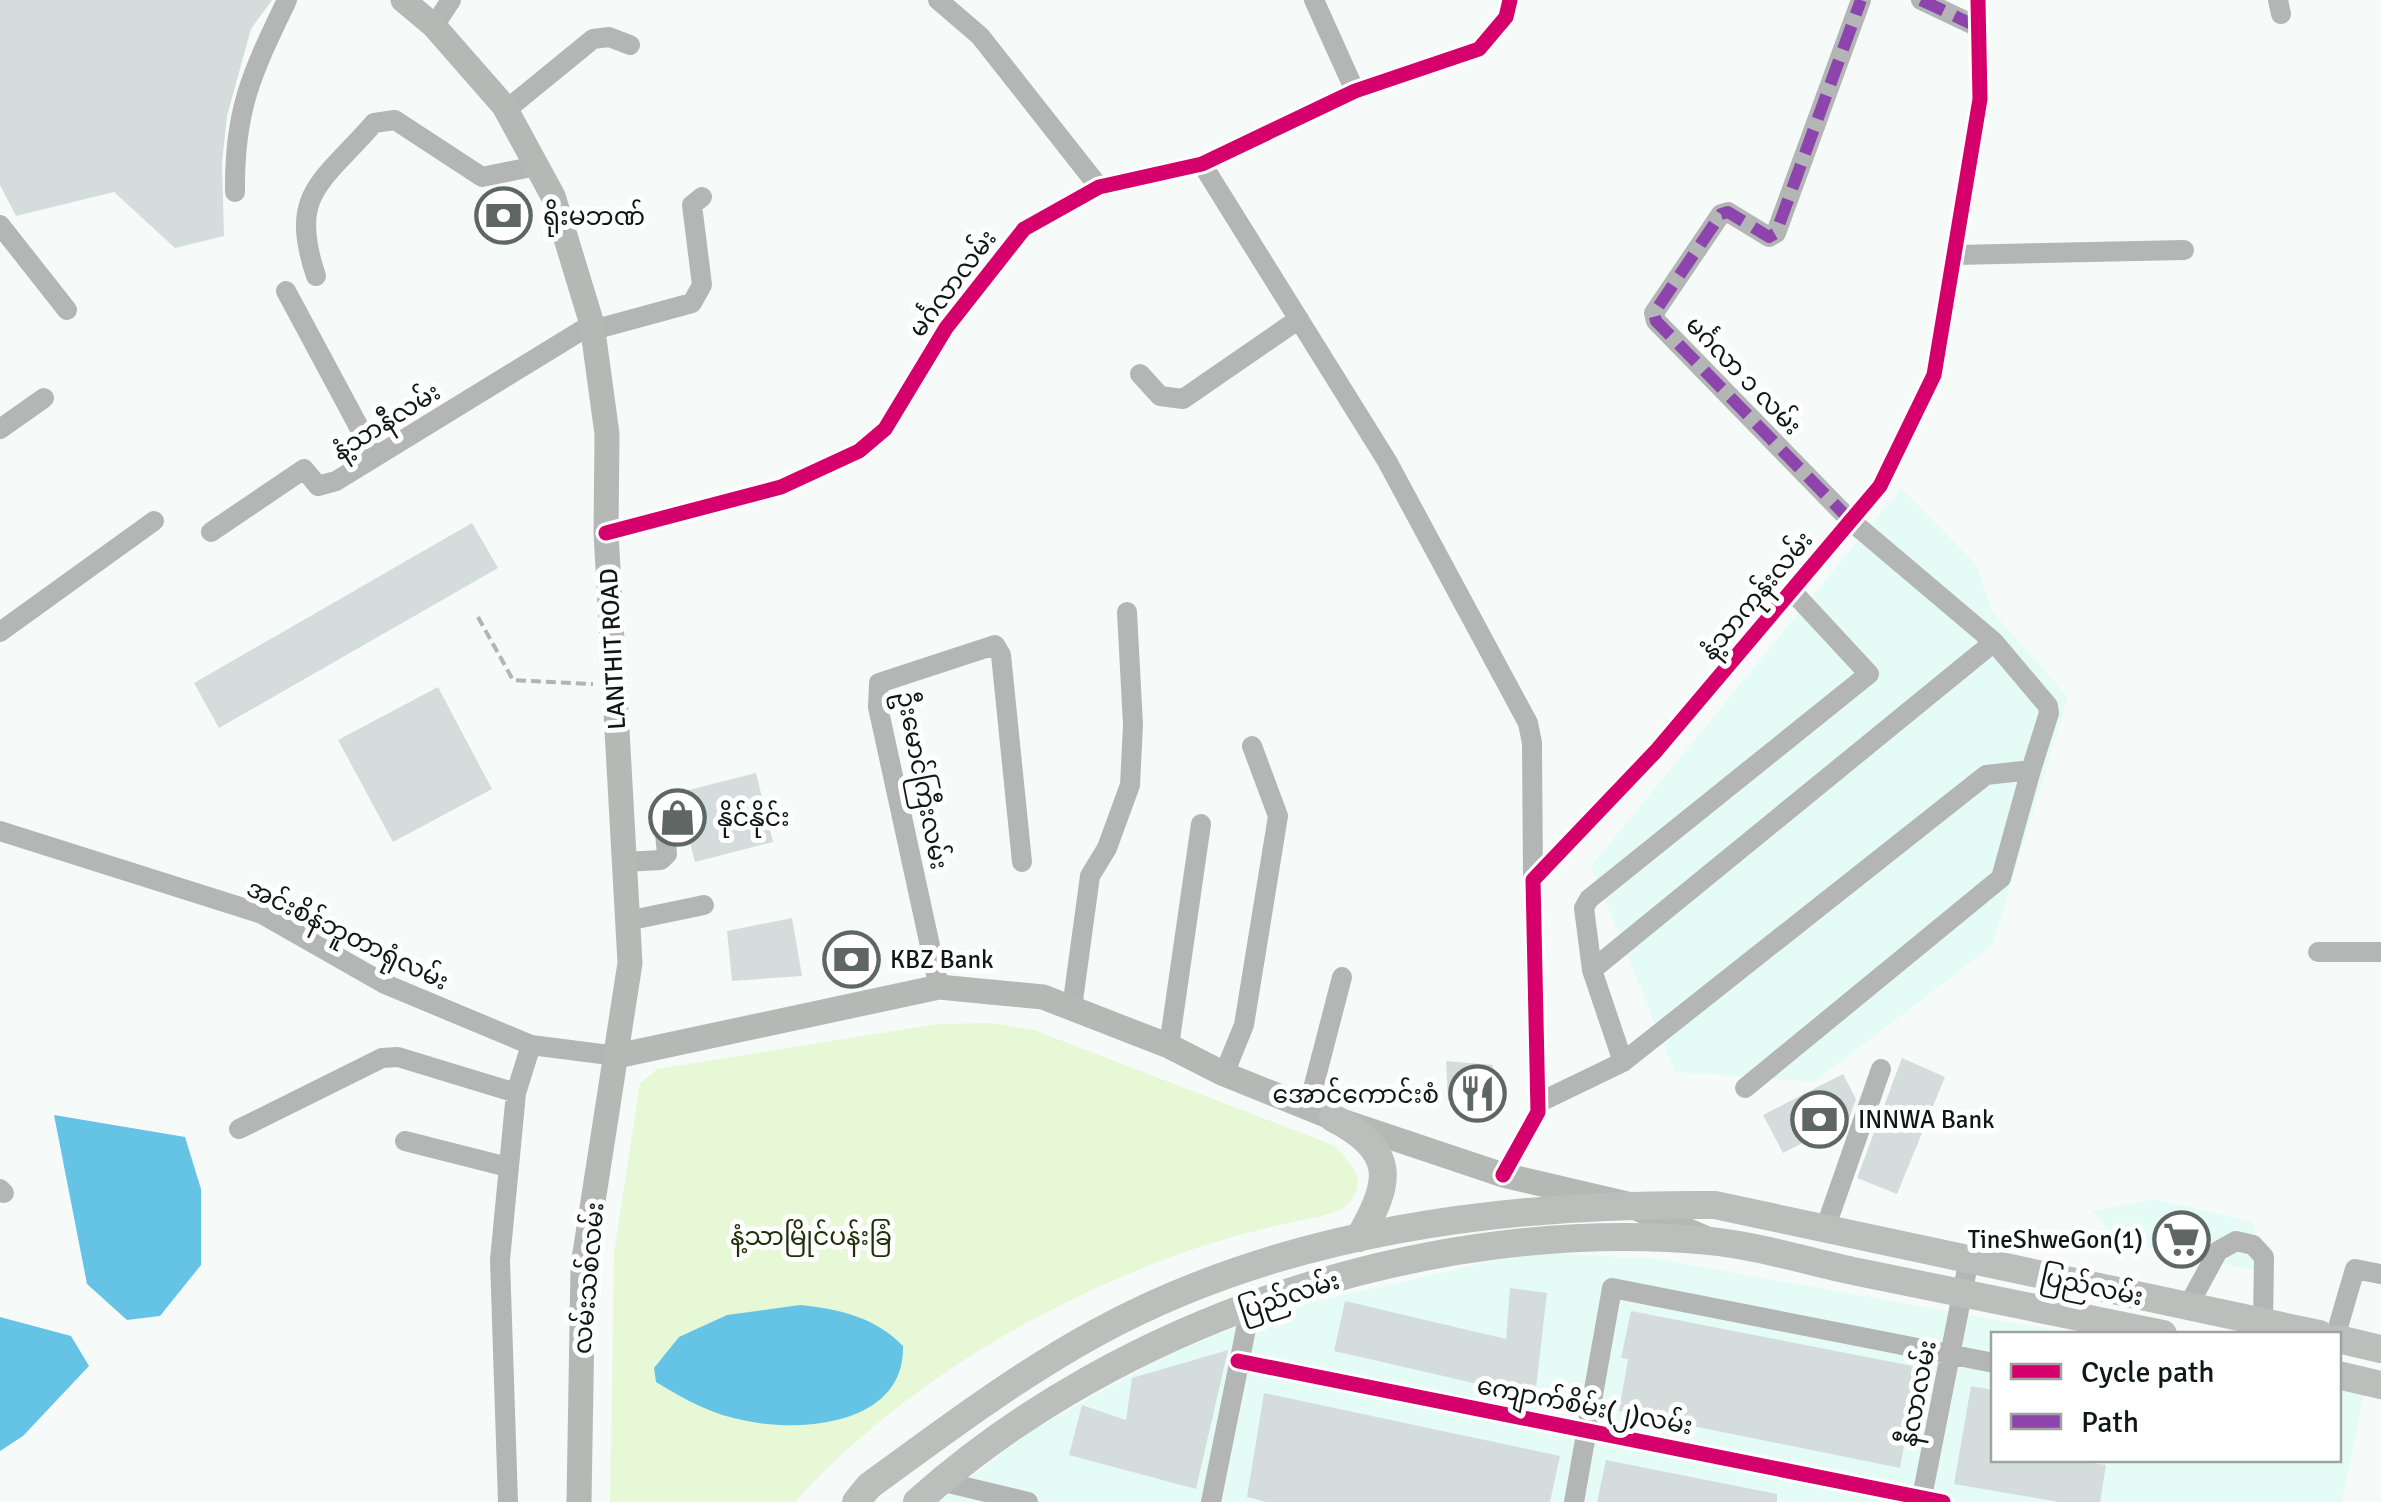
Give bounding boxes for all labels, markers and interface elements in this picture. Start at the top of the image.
bank icon: ရိုးမဘဏ် [474,186,534,246]
place label: ရိုးမဘဏ် [543,199,645,237]
street label: မင်္ဂလာလမ်း [900,222,1003,343]
street label: မင်္ဂလာ ၁ လမ်း [1679,308,1810,441]
street label: နံ့သာနီလမ်း [325,374,449,471]
street label: နံ့သာကုန်းလမ်း [1692,523,1823,669]
street label: LANTHIT ROAD [593,567,632,730]
street label: ဦးမောင်ကြီးလမ်း [885,688,957,873]
shop icon: နိုင်နိုင်း [648,787,708,847]
place label: နိုင်နိုင်း [717,800,790,838]
street label: အင်းစိန်ဘူတာရုံလမ်း [239,870,455,1001]
bank icon: KBZ Bank [821,929,881,989]
place label: KBZ Bank [890,944,994,975]
restaurant icon: အောင်ကောင်းစံ [1448,1064,1508,1124]
place label: အောင်ကောင်းစံ [1273,1077,1439,1110]
bank icon: INNWA Bank [1789,1089,1849,1149]
place label: INNWA Bank [1858,1104,1995,1135]
street label: လမ်းသစ်လမ်း [564,1201,611,1355]
supermarket icon: TineShweGon(1) [2152,1209,2212,1269]
park label: နံ့သာမြိုင်ပန်းခြံ [730,1219,892,1257]
place label: TineShweGon(1) [1968,1224,2143,1255]
street label: ပြည်လမ်း [2037,1259,2146,1317]
street label: ပြည်လမ်း [1234,1263,1345,1331]
legend [1991,1332,2341,1462]
street label: နီလာလမ်း [1890,1337,1948,1450]
text: Cycle path [2081,1354,2215,1391]
street label: ကျောက်စိမ်း(၂)လမ်း [1473,1367,1696,1447]
text: Path [2081,1404,2139,1441]

